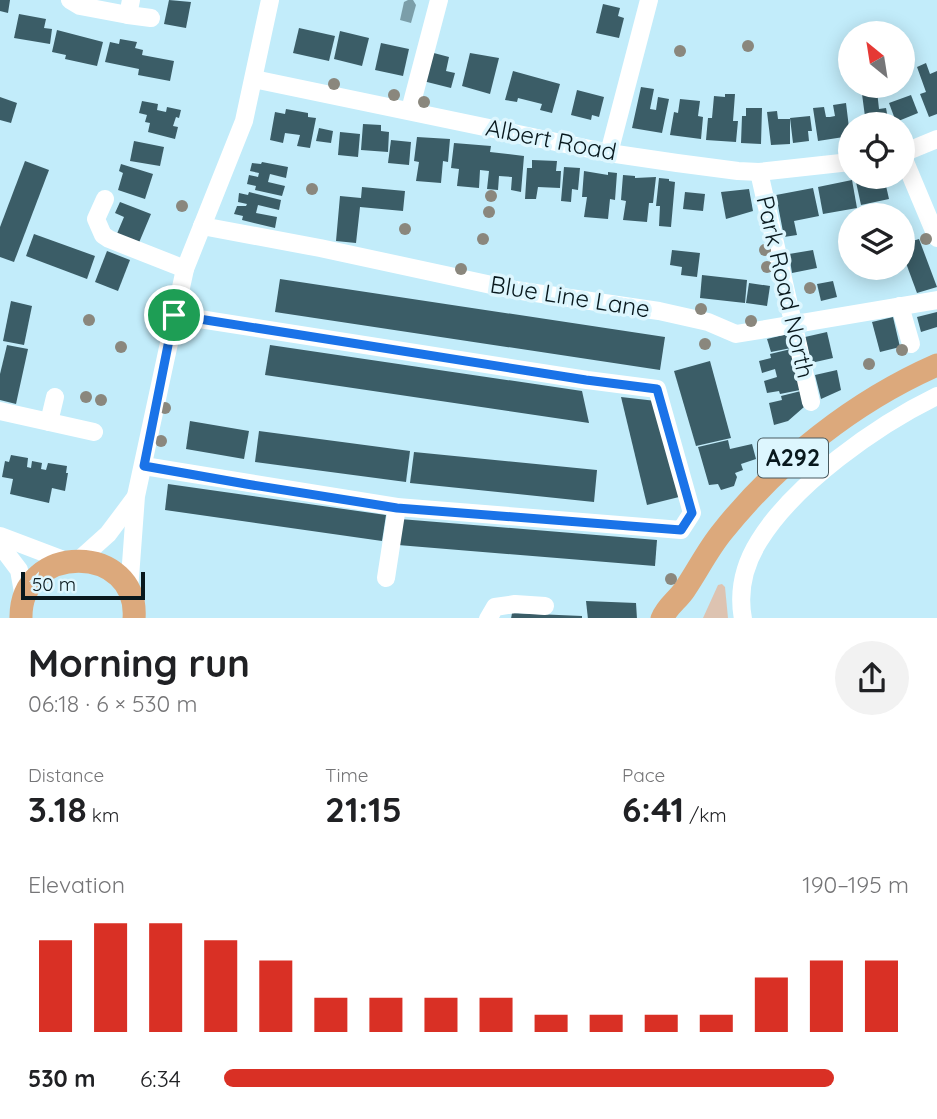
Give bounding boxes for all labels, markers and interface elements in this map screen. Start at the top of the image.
north arrow [838,21,915,98]
map controls [838,21,915,280]
street label: Albert Road [483,112,619,166]
button: locate [838,112,915,189]
street label: Park Road North [750,193,822,381]
button: layers [838,203,915,280]
street label: Blue Line Lane [488,269,652,323]
pin [144,285,204,345]
icon: arrive [155,296,193,334]
road number: A292 [758,438,828,478]
scale bar [21,570,145,601]
text: 50 m [32,572,76,596]
text: Morning run [28,639,250,687]
button: share [835,641,909,715]
text: 06:18 · 6 × 530 m [28,689,197,718]
text: Distance [28,763,104,787]
text: Time [325,763,369,787]
text: Pace [622,763,665,787]
text: 3.18 [28,787,87,831]
text: 21:15 [325,787,402,831]
text: 6:41 [622,787,684,831]
text: km [87,803,119,827]
text: /km [684,803,727,827]
text: Elevation [28,870,125,899]
text: 190–195 m [802,870,909,899]
text: 530 m [28,1064,95,1093]
text: 6:34 [140,1064,181,1093]

